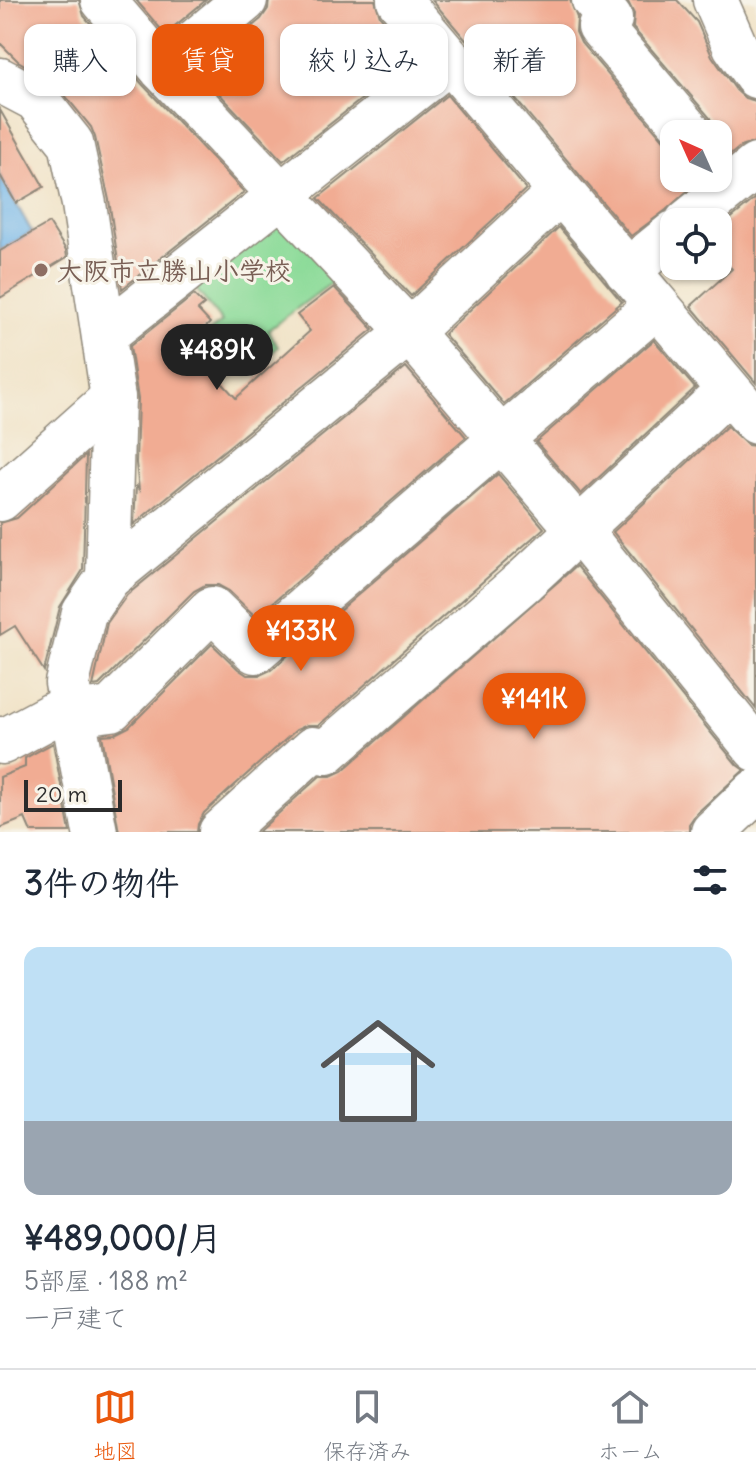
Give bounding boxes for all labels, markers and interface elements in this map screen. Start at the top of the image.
chip: 購入 [24,24,136,96]
chip: 賃貸 [152,24,264,96]
chip: 絞り込み [280,24,448,96]
chip: 新着 [464,24,576,96]
north arrow [660,120,732,192]
map controls [660,120,732,280]
button: locate [660,208,732,280]
place label: 大阪市立勝山小学校 [57,254,291,287]
marker: 大阪市立勝山小学校 [32,261,50,279]
pin: ¥489K [161,324,273,392]
text: ¥489K [179,333,255,366]
pin: ¥133K [245,605,357,673]
text: ¥133K [265,614,337,647]
pin: ¥141K [478,673,590,741]
text: ¥141K [501,682,567,715]
scale bar [24,776,122,812]
text: 20 m [36,780,87,808]
icon: filters [688,858,732,902]
text: 3件の物件 [24,861,179,904]
icon: home [306,999,450,1143]
text: ¥489,000/月 [24,1216,222,1259]
text: 5部屋 · 188 m² [24,1264,188,1297]
text: 一戸建て [24,1301,128,1334]
tab: 地図 [93,1385,137,1465]
tab: 保存済み [323,1385,411,1465]
tab: ホーム [598,1385,663,1465]

